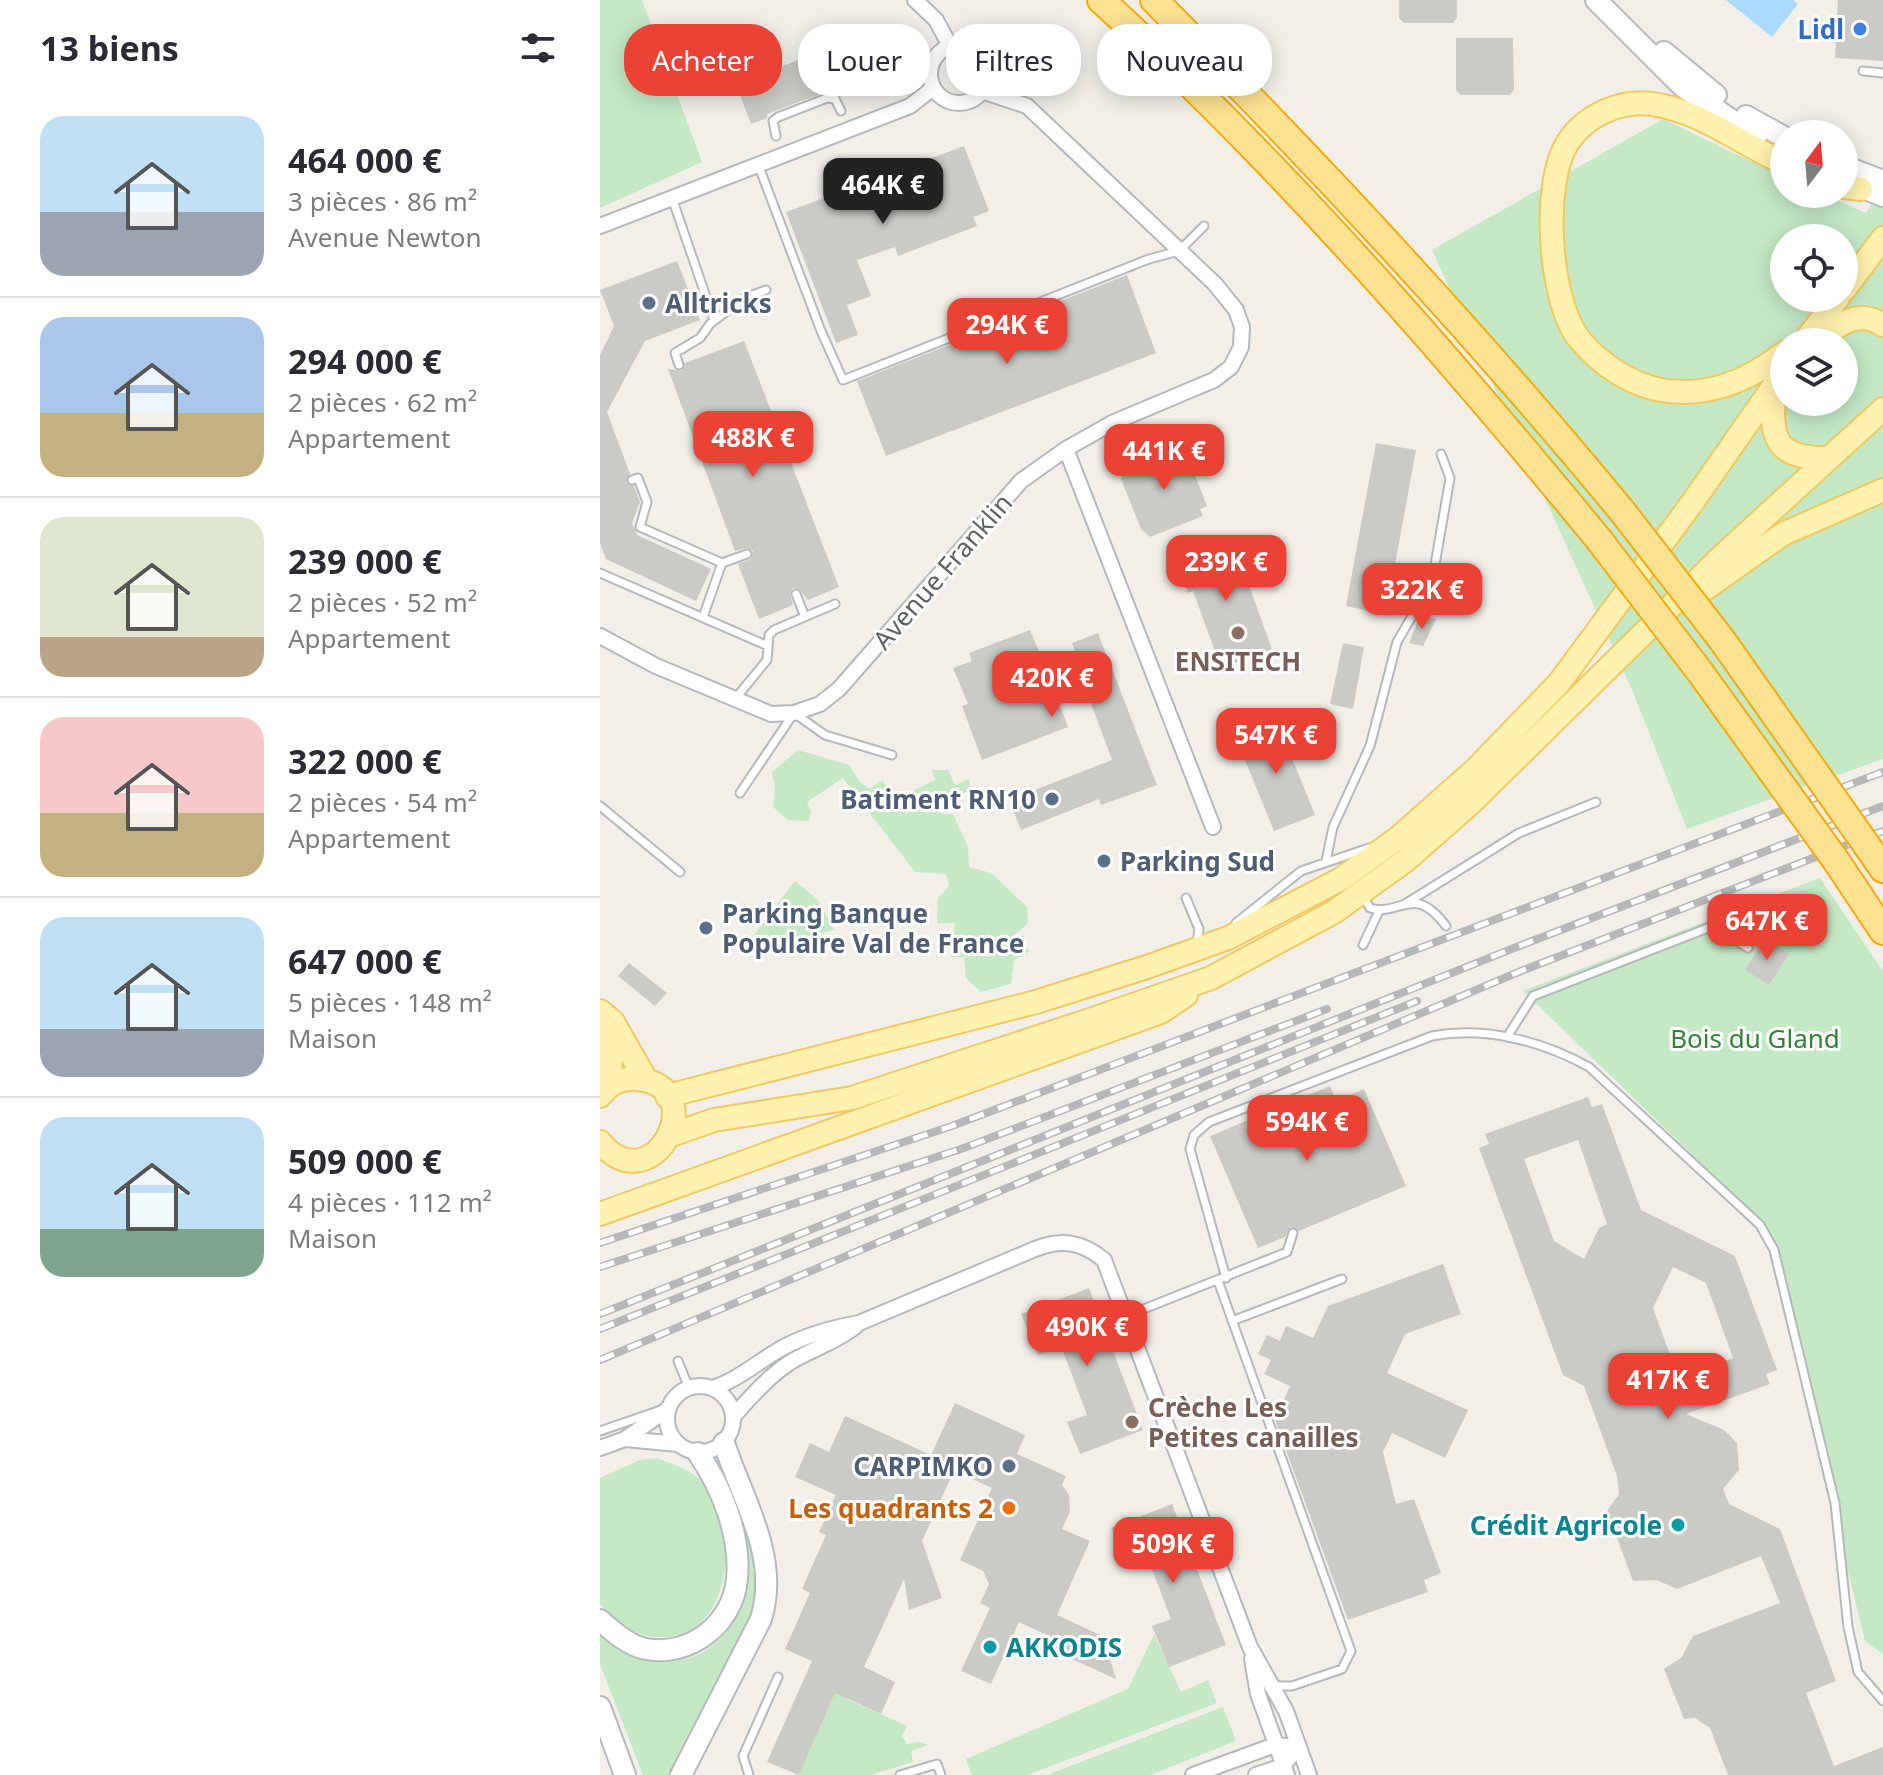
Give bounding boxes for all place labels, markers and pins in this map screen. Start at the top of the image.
place label: Lidl [1798,11,1844,47]
marker: Lidl [1851,20,1869,38]
pin: 464K € [818,158,948,226]
place label: Alltricks [665,285,772,321]
marker: Alltricks [640,294,658,312]
pin: 294K € [942,298,1072,366]
pin: 488K € [688,411,818,479]
pin: 441K € [1099,424,1229,492]
pin: 239K € [1161,535,1291,603]
pin: 322K € [1357,563,1487,631]
marker: ENSITECH [1229,624,1247,642]
place label: ENSITECH [1175,643,1301,679]
pin: 420K € [987,651,1117,719]
pin: 547K € [1211,708,1341,776]
place label: Batiment RN10 [840,781,1036,817]
marker: Batiment RN10 [1043,790,1061,808]
place label: Parking Sud [1120,843,1275,879]
marker: Parking Sud [1095,852,1113,870]
pin: 647K € [1702,894,1832,962]
place label: Parking Banque Populaire Val de France [722,895,1024,961]
marker: Parking Banque Populaire Val de France [697,919,715,937]
pin: 594K € [1242,1095,1372,1163]
pin: 490K € [1022,1300,1152,1368]
pin: 417K € [1603,1353,1733,1421]
place label: Crèche Les Petites canailles [1148,1389,1359,1455]
marker: Crèche Les Petites canailles [1123,1413,1141,1431]
place label: CARPIMKO [853,1448,993,1484]
marker: CARPIMKO [1000,1457,1018,1475]
place label: Les quadrants 2 [788,1490,993,1526]
marker: Les quadrants 2 [1000,1499,1018,1517]
place label: Crédit Agricole [1470,1507,1662,1543]
marker: Crédit Agricole [1669,1516,1687,1534]
pin: 509K € [1108,1517,1238,1585]
place label: AKKODIS [1006,1629,1122,1665]
marker: AKKODIS [981,1638,999,1656]

